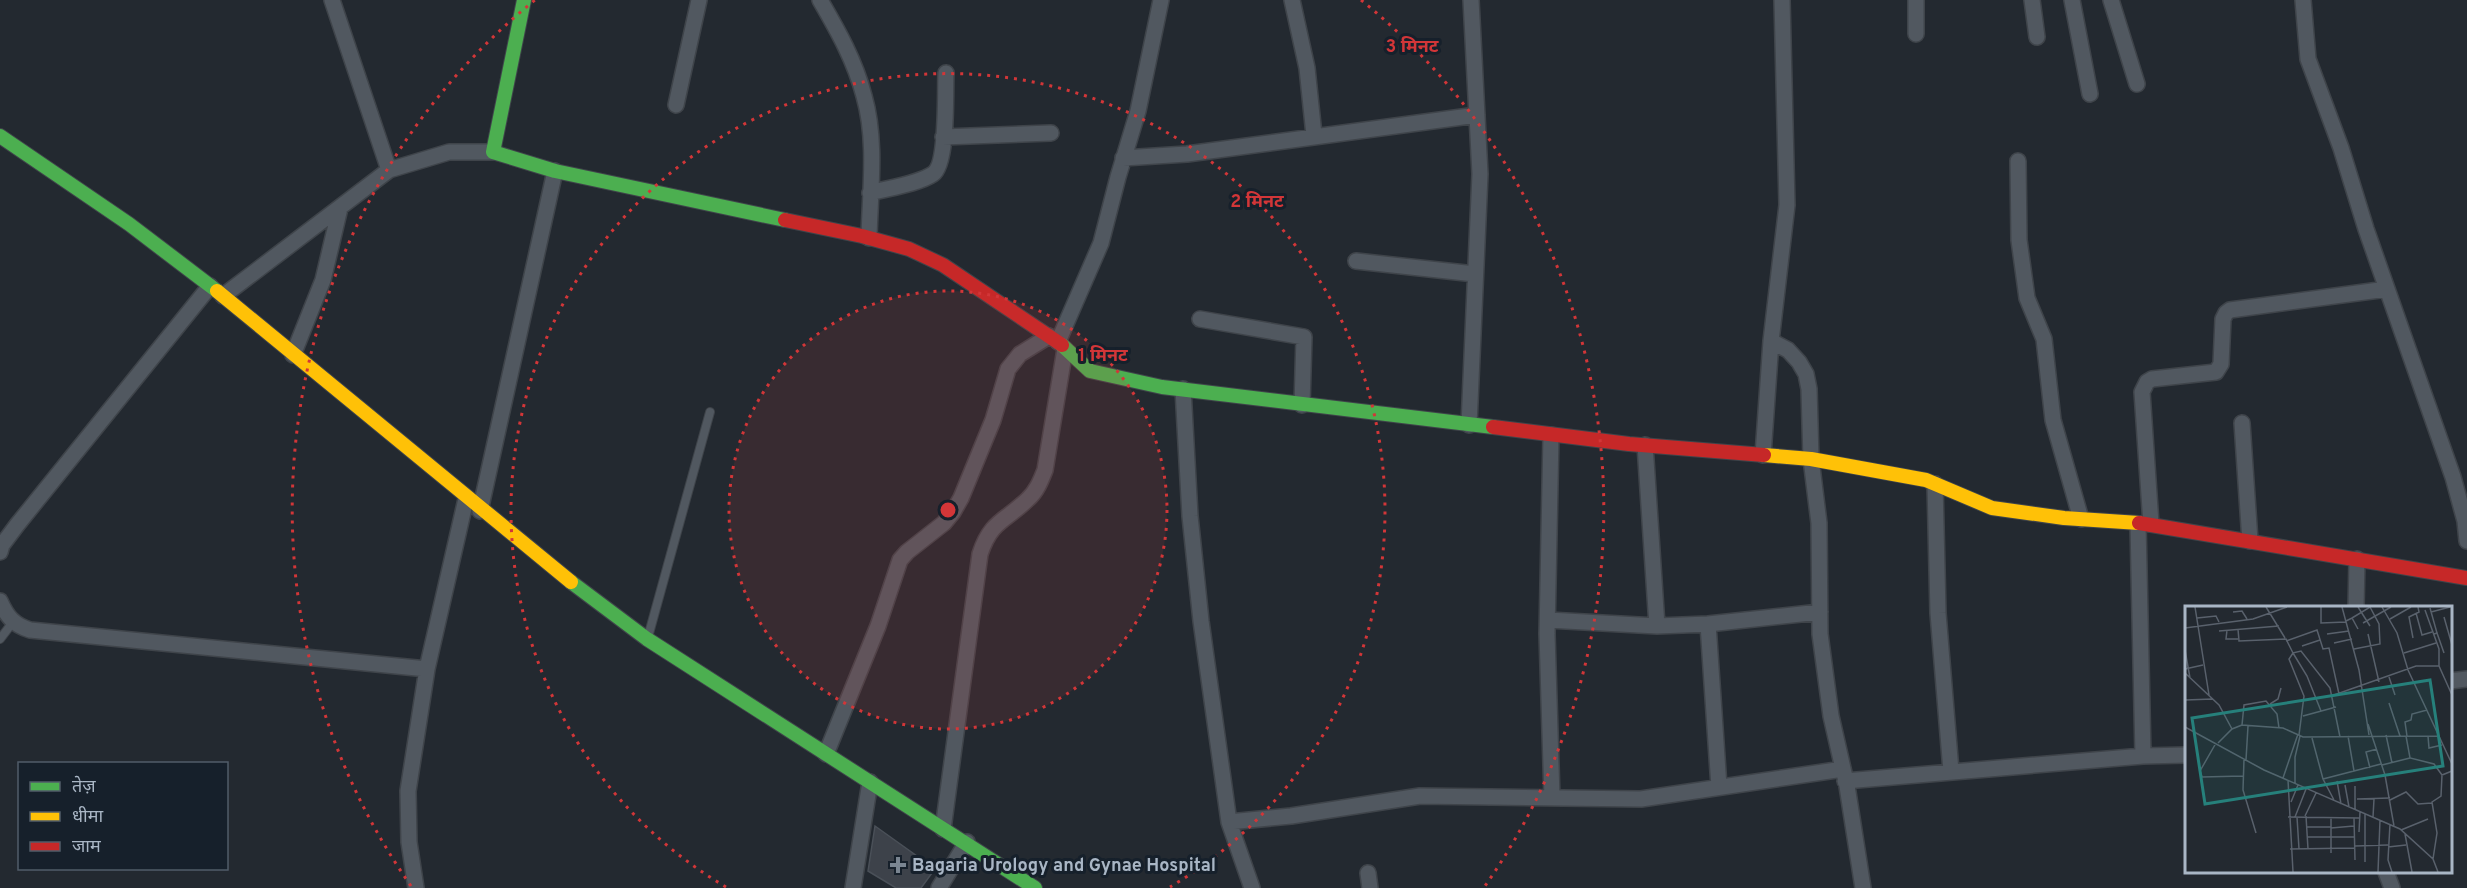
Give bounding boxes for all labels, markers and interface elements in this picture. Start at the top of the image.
text: 3 मिनट [1385,36,1439,59]
text: 2 मिनट [1230,191,1284,214]
text: 1 मिनट [1078,345,1128,368]
centre of rings [938,500,958,520]
inset map [2185,606,2452,873]
legend [18,762,228,870]
text: तेज़ [72,775,96,799]
text: धीमा [72,806,103,829]
text: जाम [72,836,102,859]
place label: Bagaria Urology and Gynae Hospital [912,855,1216,878]
marker: Bagaria Urology and Gynae Hospital [889,856,907,874]

